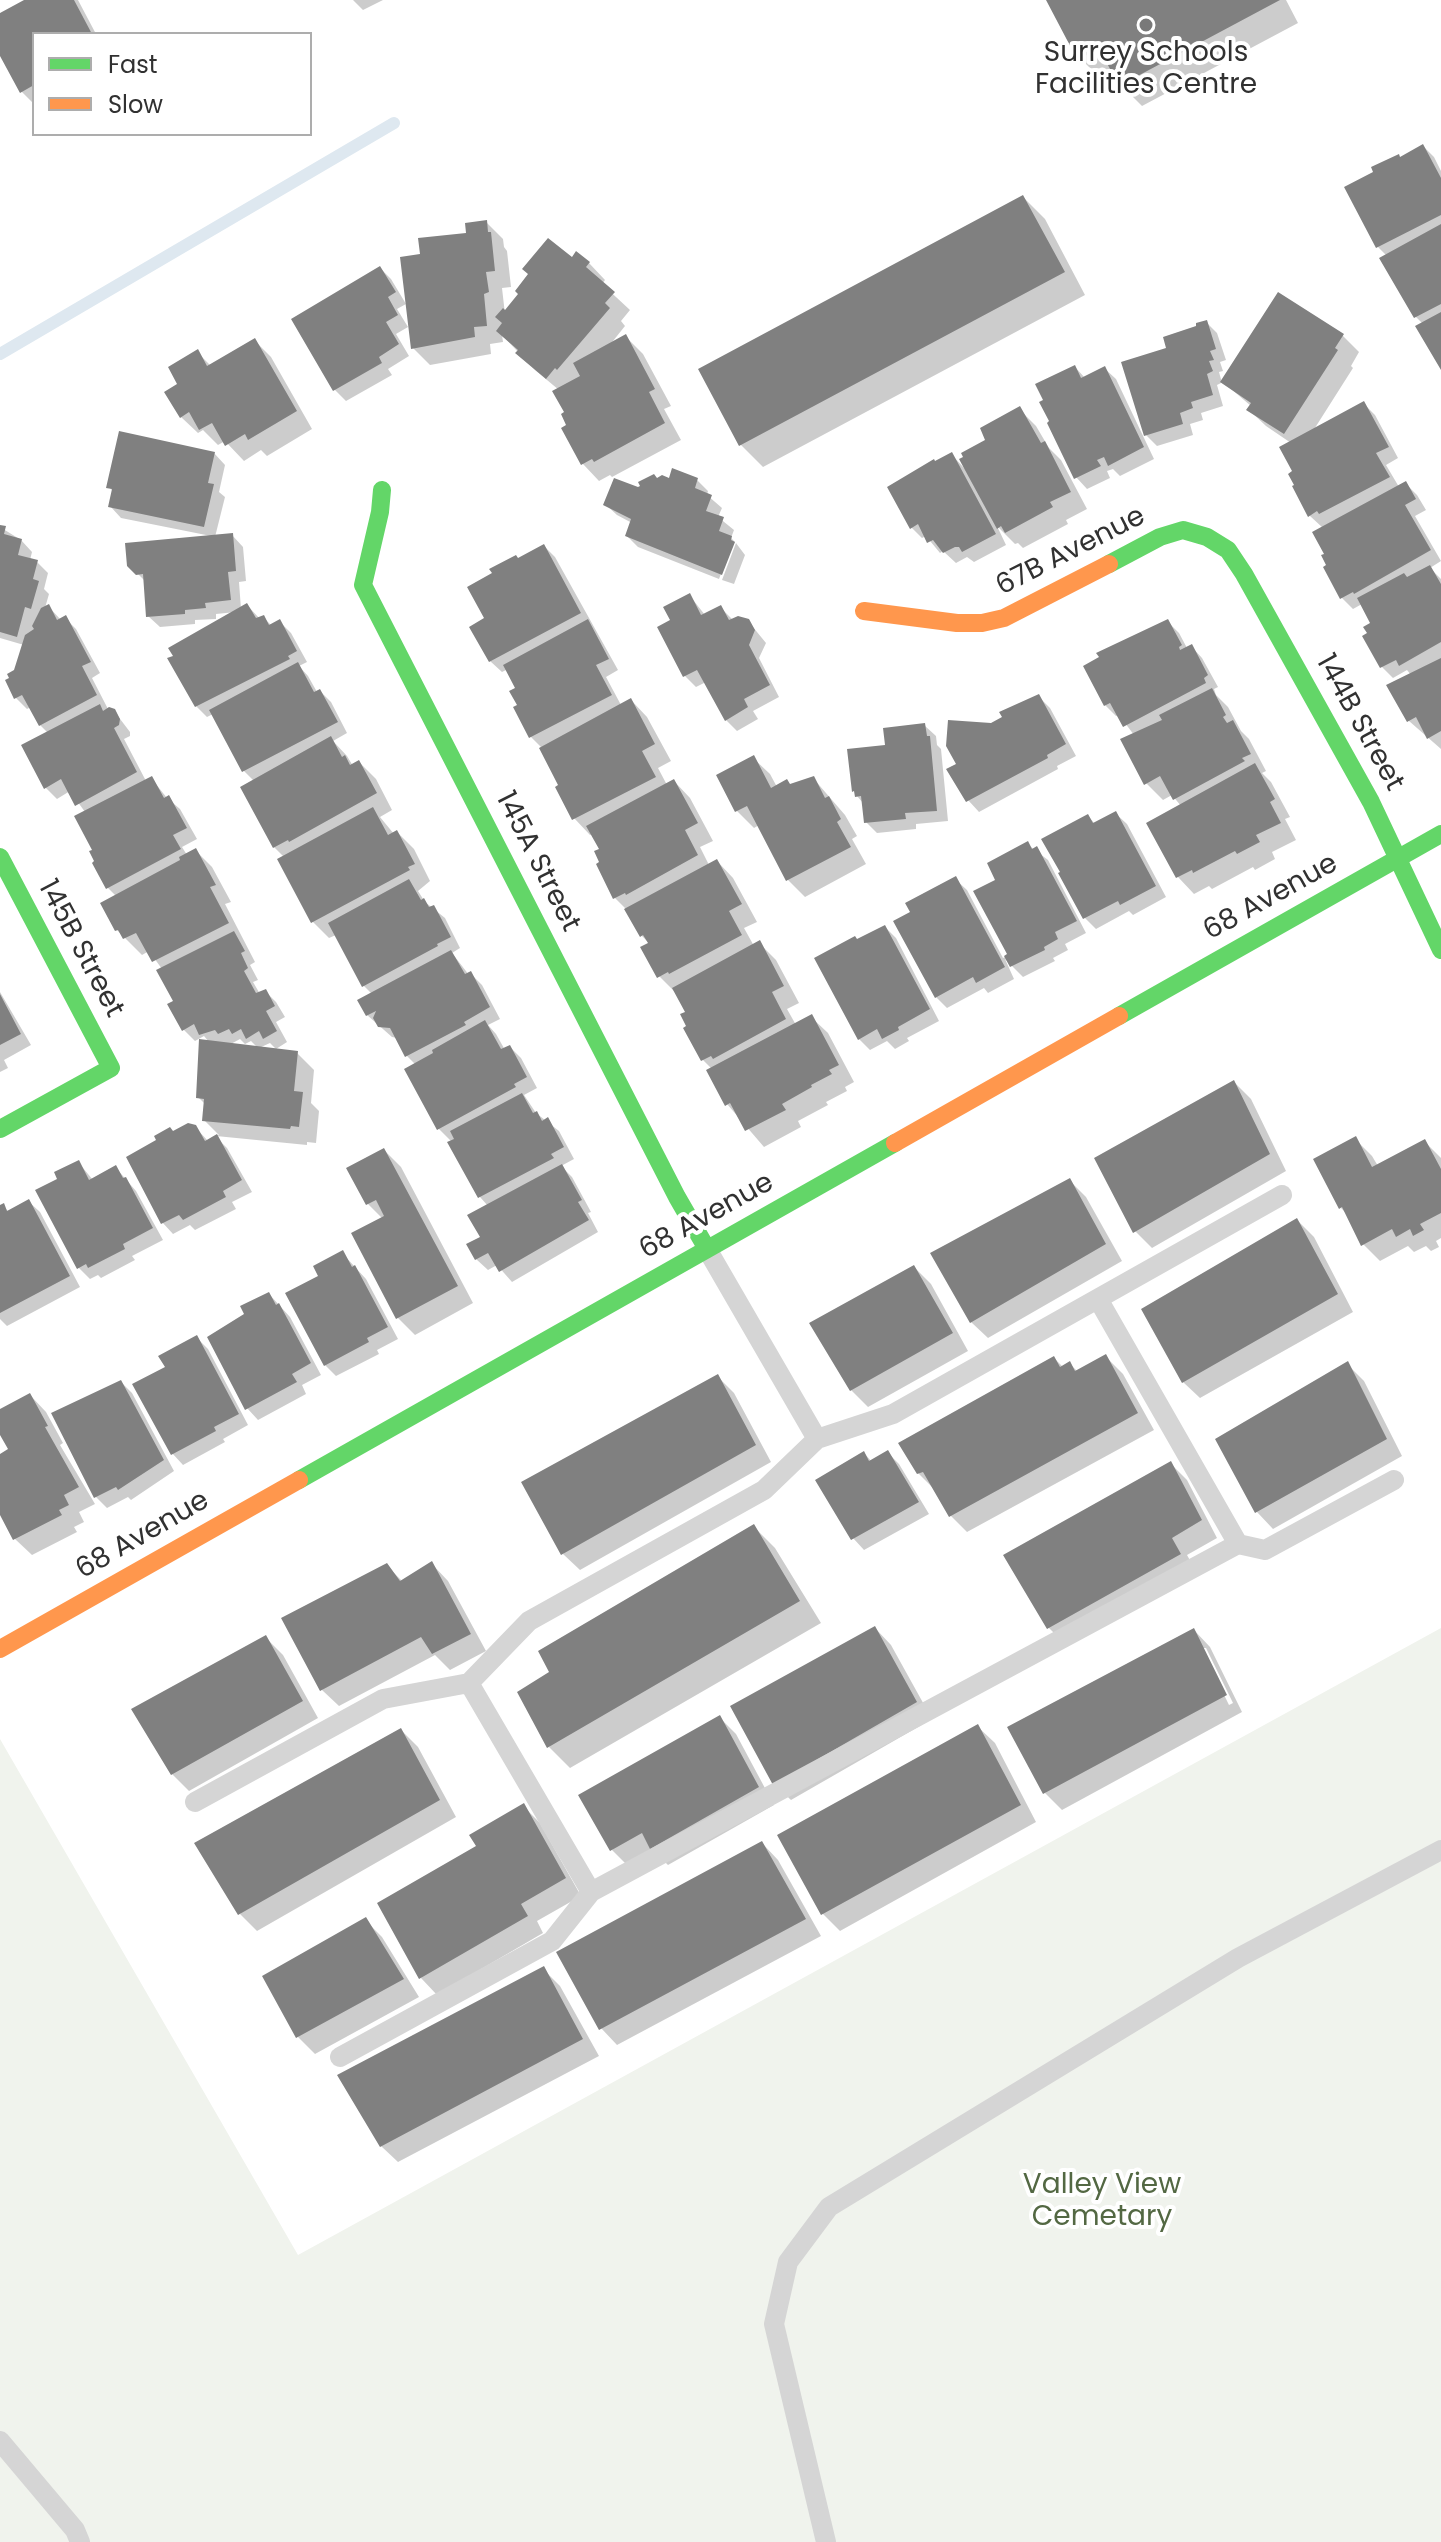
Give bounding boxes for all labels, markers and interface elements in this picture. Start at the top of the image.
marker: Surrey Schools Facilities Centre [1137,16,1155,34]
legend [32,32,312,136]
place label: Surrey Schools Facilities Centre [1035,37,1257,103]
text: Fast [108,48,158,81]
text: Slow [108,88,163,121]
street label: 67B Avenue [991,500,1151,604]
street label: 144B Street [1308,649,1410,797]
street label: 145A Street [487,786,587,938]
street label: 68 Avenue [1198,847,1344,949]
street label: 145B Street [30,875,130,1023]
street label: 68 Avenue [634,1166,780,1268]
street label: 68 Avenue [70,1484,216,1588]
park label: Valley View Cemetary [1023,2169,1181,2235]

